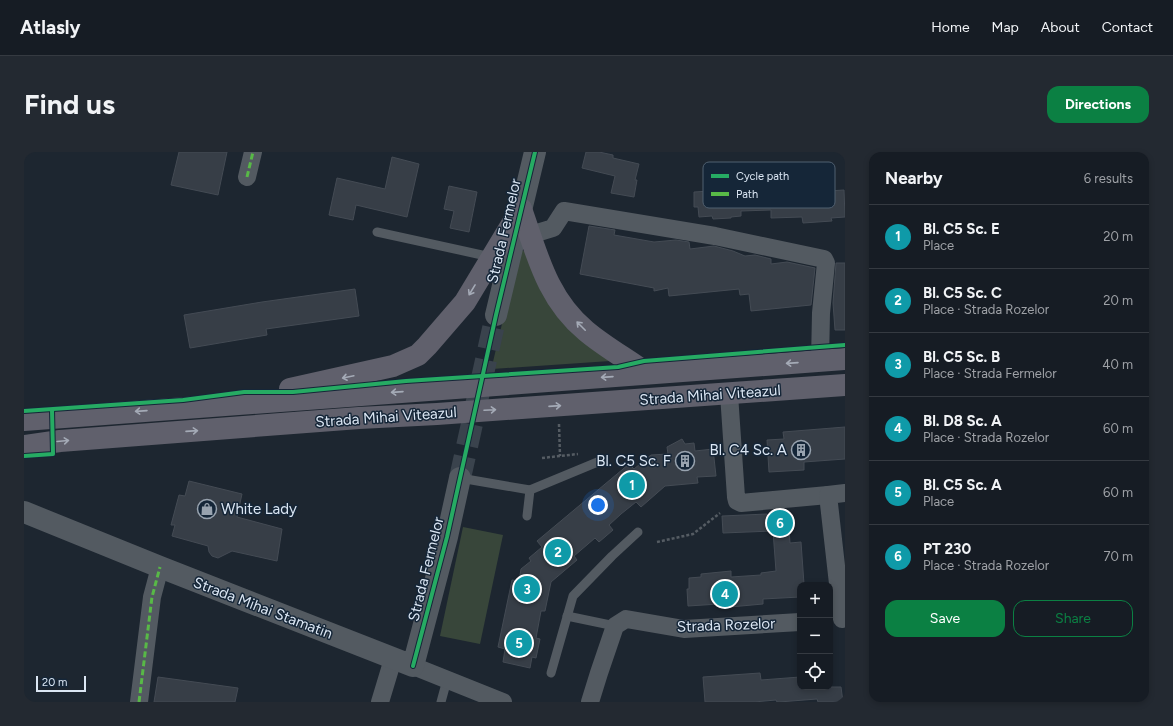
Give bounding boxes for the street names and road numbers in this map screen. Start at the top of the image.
street label: Strada Fermelor [483,177,525,285]
street label: Strada Mihai Viteazul [639,381,781,409]
street label: Strada Mihai Viteazul [315,403,457,431]
street label: Strada Fermelor [404,515,448,623]
street label: Strada Mihai Stamatin [191,573,335,643]
street label: Strada Rozelor [676,614,776,636]

